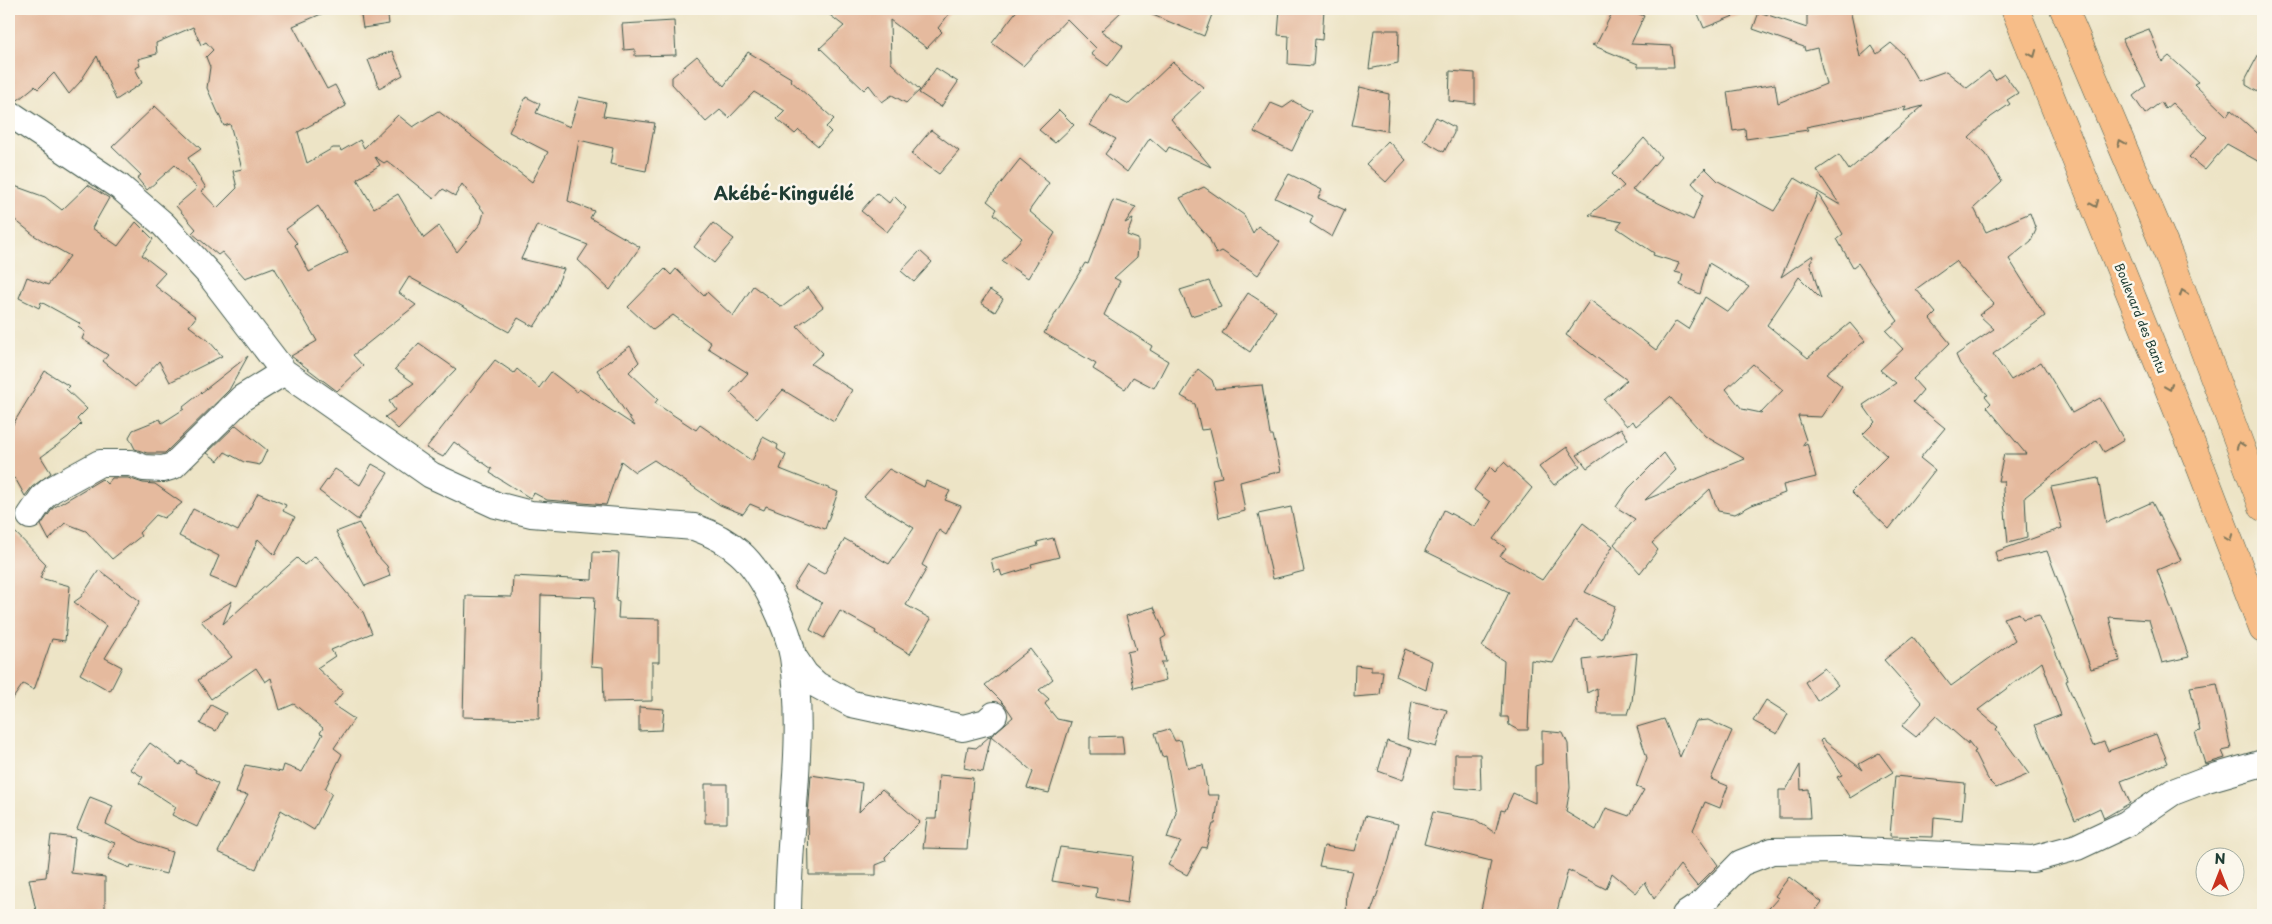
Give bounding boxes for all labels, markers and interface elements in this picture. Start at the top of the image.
one-way arrow [2027,49,2037,58]
one-way arrow [2117,139,2128,148]
district label: Akébé-Kinguélé [714,179,854,206]
one-way arrow [2089,199,2099,208]
street label: Boulevard des Bantu [2111,260,2171,376]
one-way arrow [2179,289,2189,298]
one-way arrow [2163,382,2173,391]
one-way arrow [2236,442,2246,450]
one-way arrow [2223,534,2233,542]
north arrow [2194,846,2244,896]
text: N [2214,848,2226,869]

